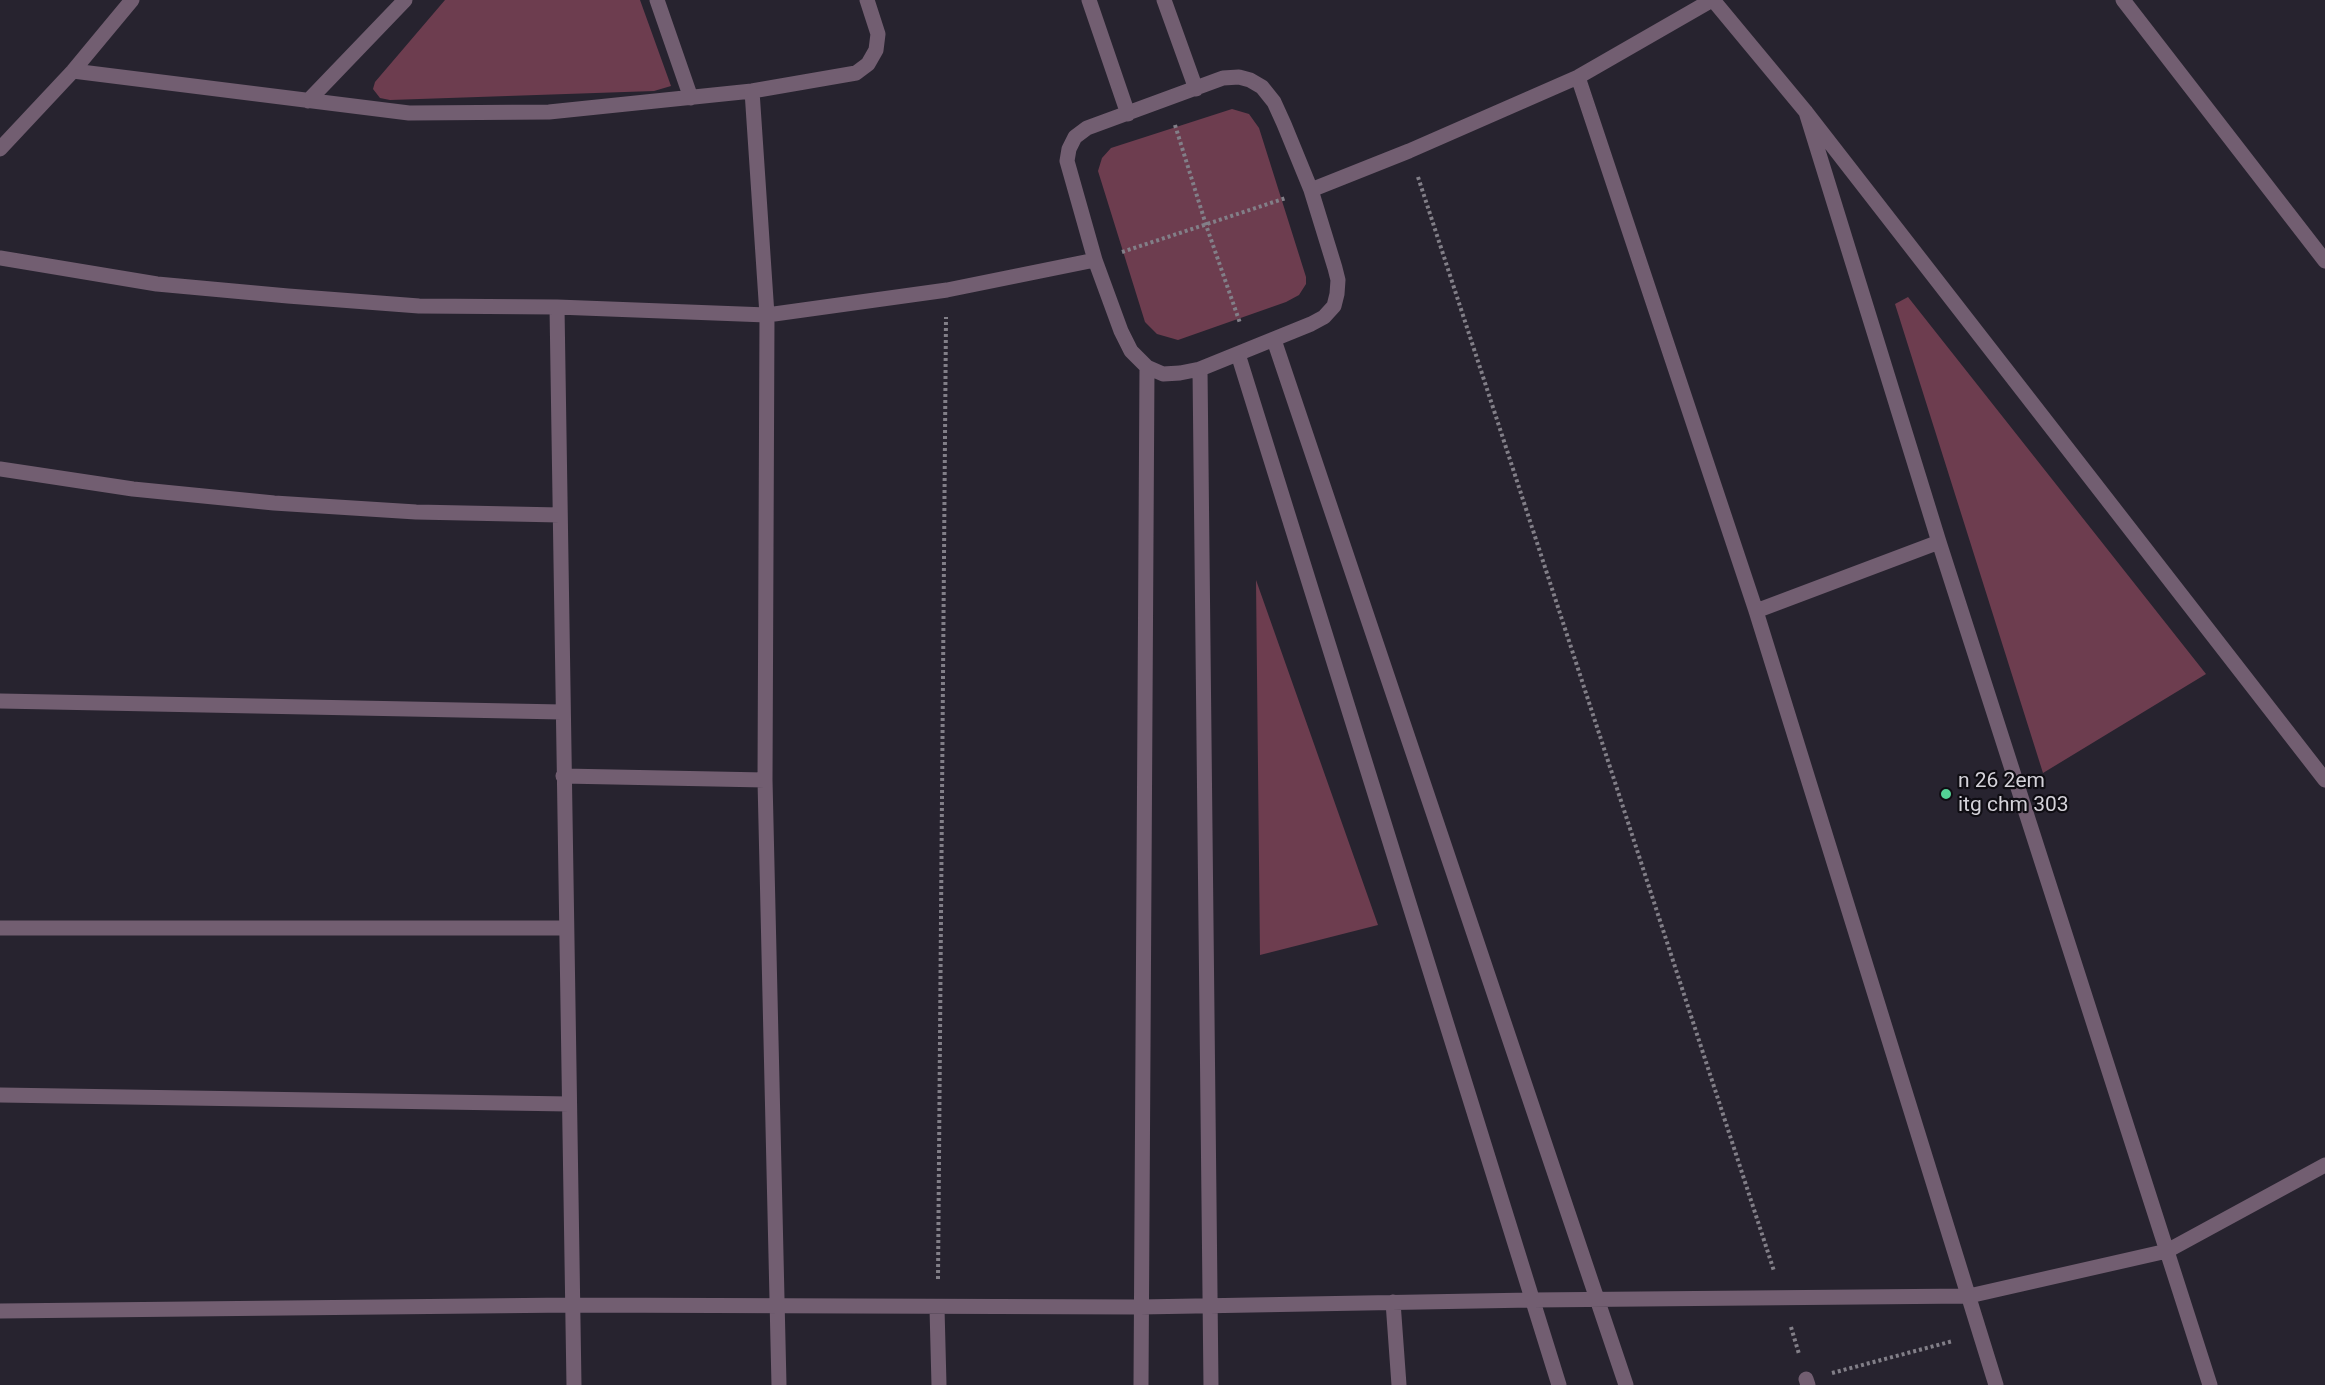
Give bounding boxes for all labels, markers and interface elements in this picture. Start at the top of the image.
place label: n 26 2em itg chm 303 [1958,769,2069,819]
marker: n 26 2em itg chm 303 [1939,787,1953,801]

